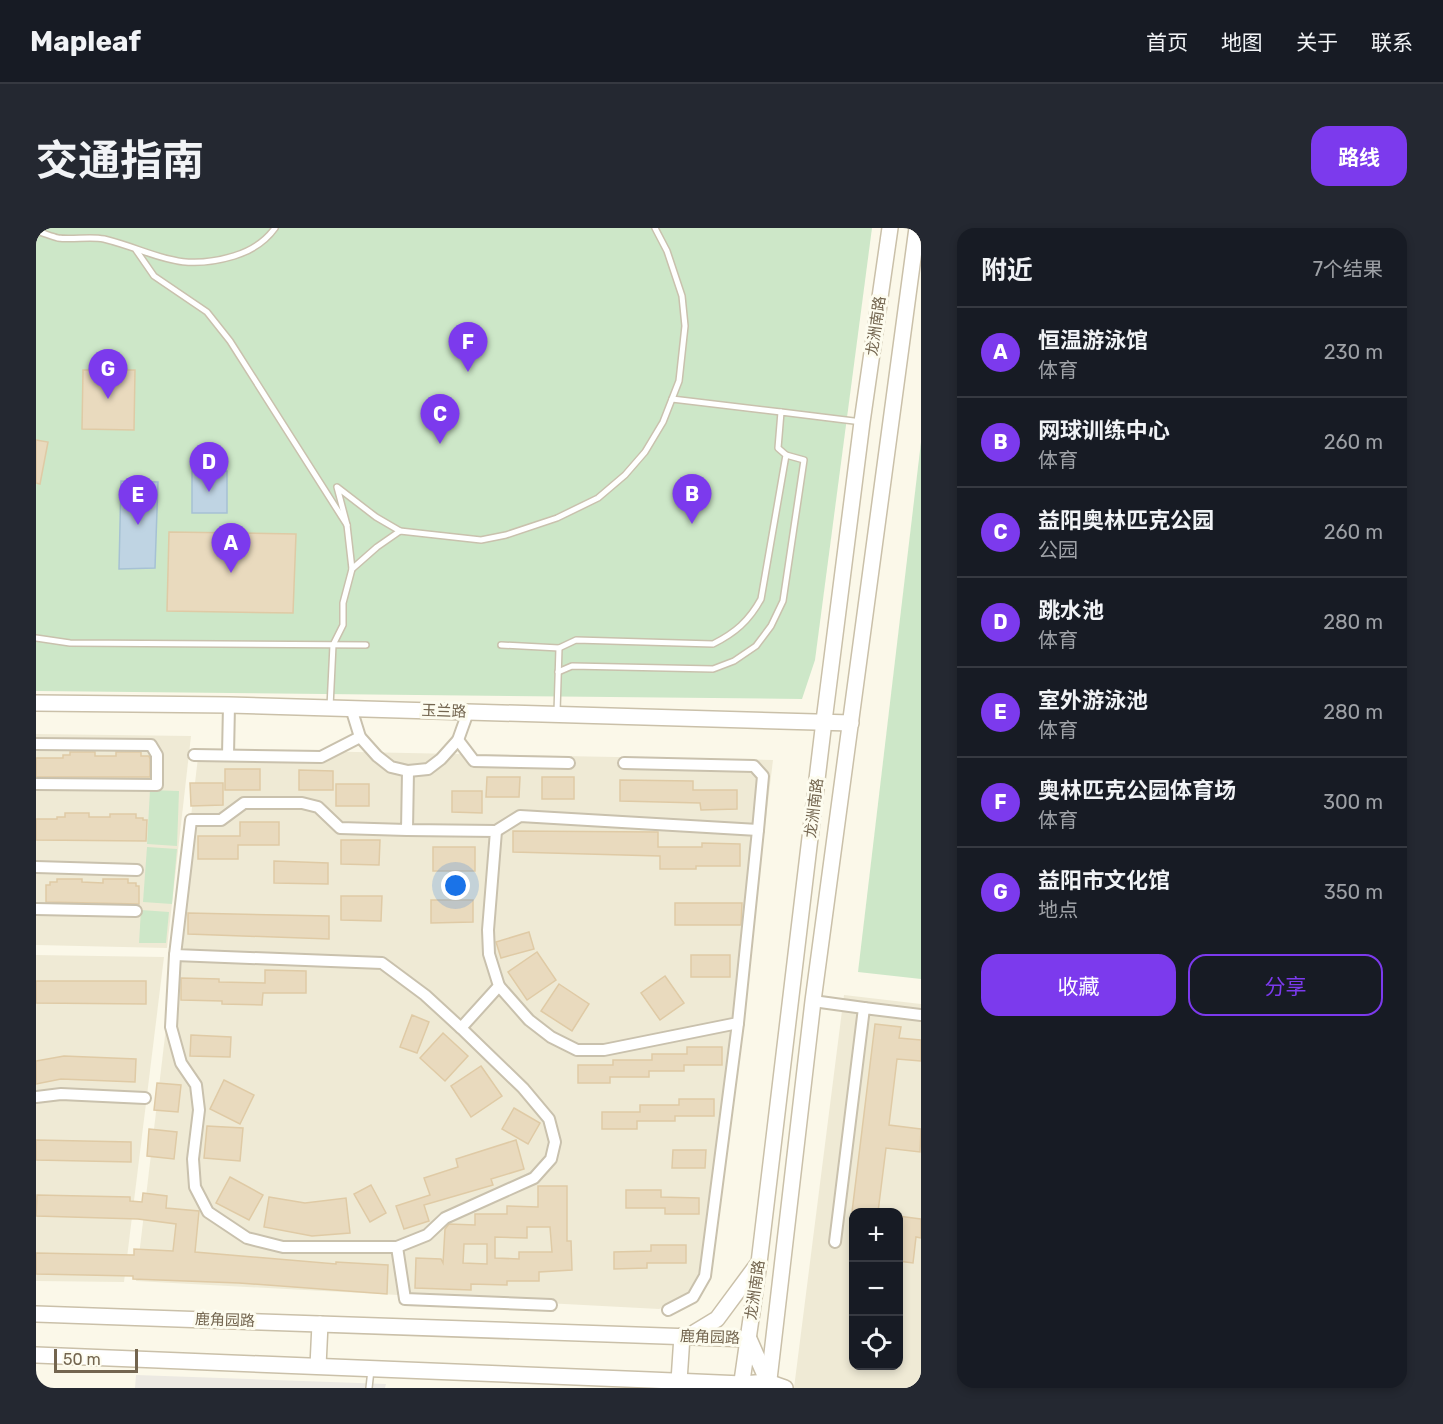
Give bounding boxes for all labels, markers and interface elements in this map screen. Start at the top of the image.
text: Mapleaf [30,25,141,58]
text: 首页 [1146,30,1188,55]
text: 地图 [1221,30,1263,55]
text: 关于 [1296,30,1338,55]
text: 联系 [1371,30,1413,55]
button: 路线 [1311,126,1407,186]
text: 交通指南 [36,136,204,186]
text: 附近 [981,255,1033,286]
text: 7个结果 [1313,257,1383,281]
street label: 龙洲南路 [863,295,889,357]
pin: F [448,322,488,372]
text: 恒温游泳馆 [1038,327,1148,354]
text: A [993,340,1008,364]
text: 230 m [1324,340,1383,364]
pin: G [88,350,128,399]
text: 体育 [1038,358,1078,382]
pin: C [420,394,460,444]
text: 网球训练中心 [1038,417,1170,444]
text: B [993,430,1008,454]
text: 260 m [1324,430,1383,454]
pin: D [190,442,228,492]
text: 体育 [1038,448,1078,472]
pin: B [672,474,712,524]
pin: E [118,476,158,525]
text: 益阳奥林匹克公园 [1038,507,1214,534]
text: C [993,520,1008,544]
text: 260 m [1324,520,1383,544]
pin: A [212,524,250,573]
text: 公园 [1038,538,1078,562]
text: 跳水池 [1038,597,1104,624]
text: D [993,610,1008,634]
text: 280 m [1323,610,1383,634]
text: 体育 [1038,628,1078,652]
text: 室外游泳池 [1038,687,1148,714]
text: E [994,700,1007,724]
text: 280 m [1323,700,1383,724]
street label: 玉兰路 [421,701,467,721]
text: 体育 [1038,718,1078,742]
street label: 龙洲南路 [801,777,827,839]
text: 奥林匹克公园体育场 [1038,777,1236,804]
text: F [994,790,1007,814]
text: 300 m [1323,790,1383,814]
text: 体育 [1038,808,1078,832]
text: 益阳市文化馆 [1038,867,1170,894]
your location [441,871,470,900]
text: G [993,880,1008,904]
text: 350 m [1324,880,1383,904]
text: 地点 [1038,898,1078,922]
button: 收藏 [981,954,1176,1016]
button: 分享 [1188,954,1383,1016]
map controls [849,1208,903,1370]
button: + [849,1208,903,1262]
street label: 龙洲南路 [742,1259,768,1321]
button: − [849,1262,903,1316]
street label: 鹿角园路 [195,1310,255,1330]
button: locate [849,1316,903,1370]
street label: 鹿角园路 [680,1327,740,1347]
scale bar [54,1346,138,1374]
text: 50 m [63,1350,101,1369]

